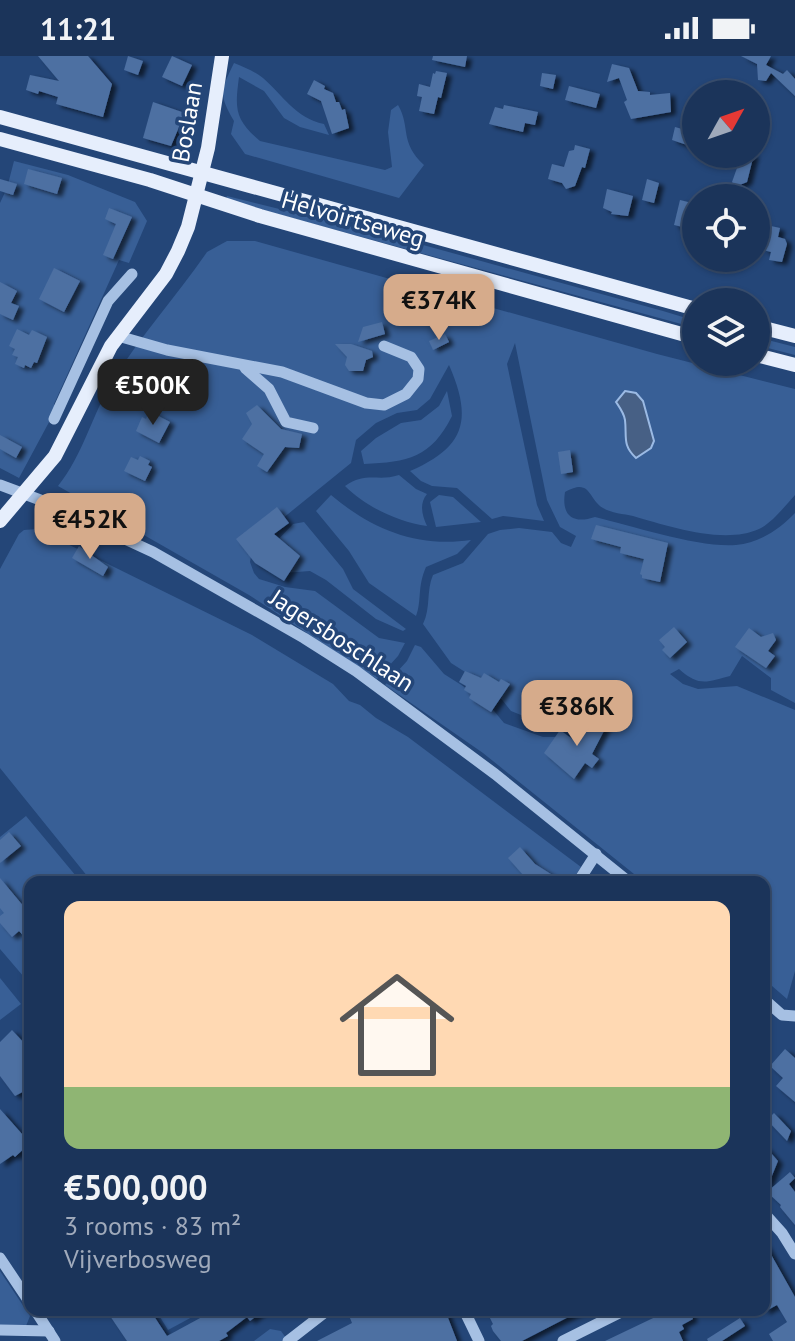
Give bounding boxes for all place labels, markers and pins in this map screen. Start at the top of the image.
pin: €374K [383,274,495,342]
pin: €500K [97,359,209,427]
pin: €452K [34,493,146,561]
pin: €386K [521,680,633,748]

